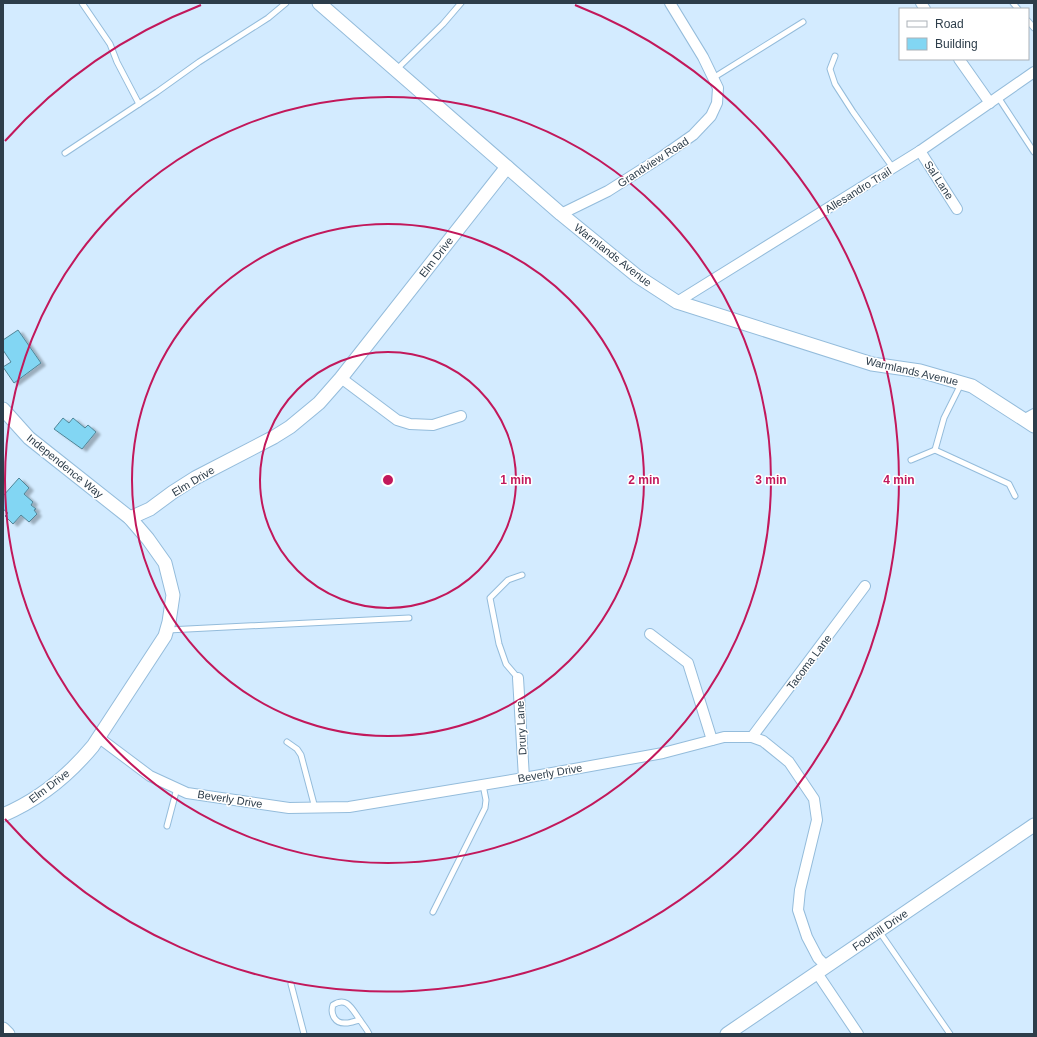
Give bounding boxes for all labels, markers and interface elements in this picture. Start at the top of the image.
legend [899,8,1029,60]
text: Road [935,17,964,31]
text: Building [935,37,978,51]
street label: Grandview Road [615,135,691,189]
street label: Sal Lane [922,159,956,201]
street label: Allesandro Trail [823,165,893,215]
street label: Warmlands Avenue [572,221,654,289]
street label: Elm Drive [417,235,455,279]
street label: Warmlands Avenue [864,354,960,388]
street label: Independence Way [25,432,106,501]
street label: Elm Drive [169,464,217,498]
centre of rings [381,473,395,487]
text: 1 min [500,473,532,487]
text: 2 min [628,473,660,487]
text: 3 min [755,473,787,487]
text: 4 min [883,473,915,487]
street label: Tacoma Lane [784,632,834,692]
street label: Drury Lane [514,701,528,755]
street label: Beverly Drive [517,761,583,785]
street label: Elm Drive [26,767,72,805]
street label: Beverly Drive [197,788,263,810]
street label: Foothill Drive [850,907,910,953]

